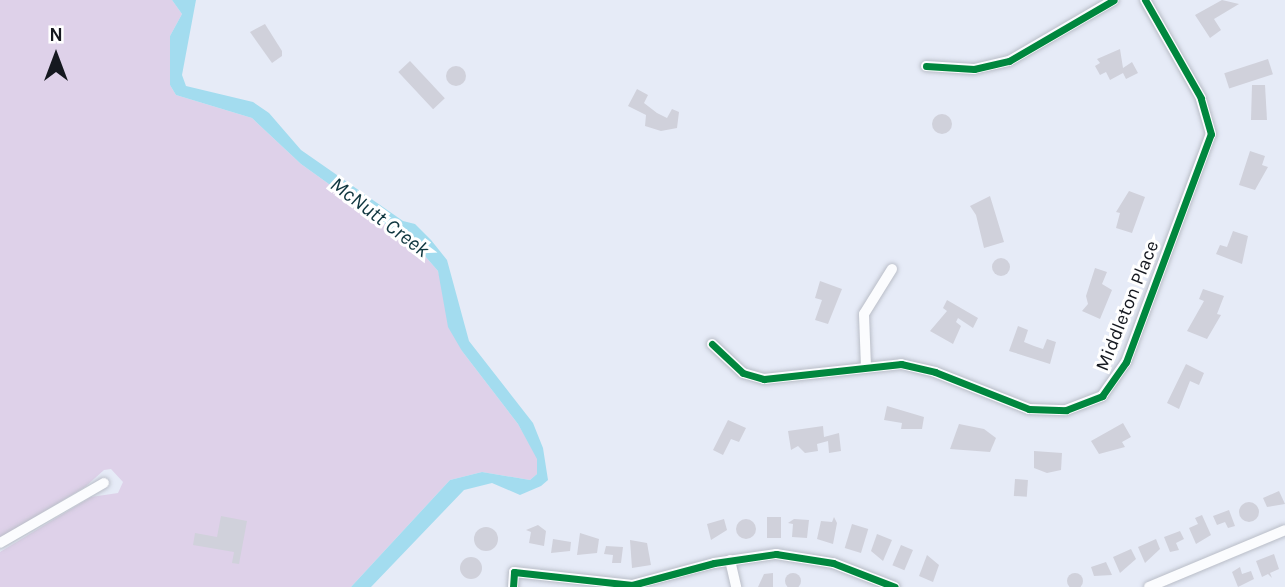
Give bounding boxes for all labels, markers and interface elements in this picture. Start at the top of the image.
north arrow [21,21,91,91]
text: N [49,24,63,46]
water label: McNutt Creek [325,172,435,262]
street label: Middleton Place [1091,237,1165,375]

